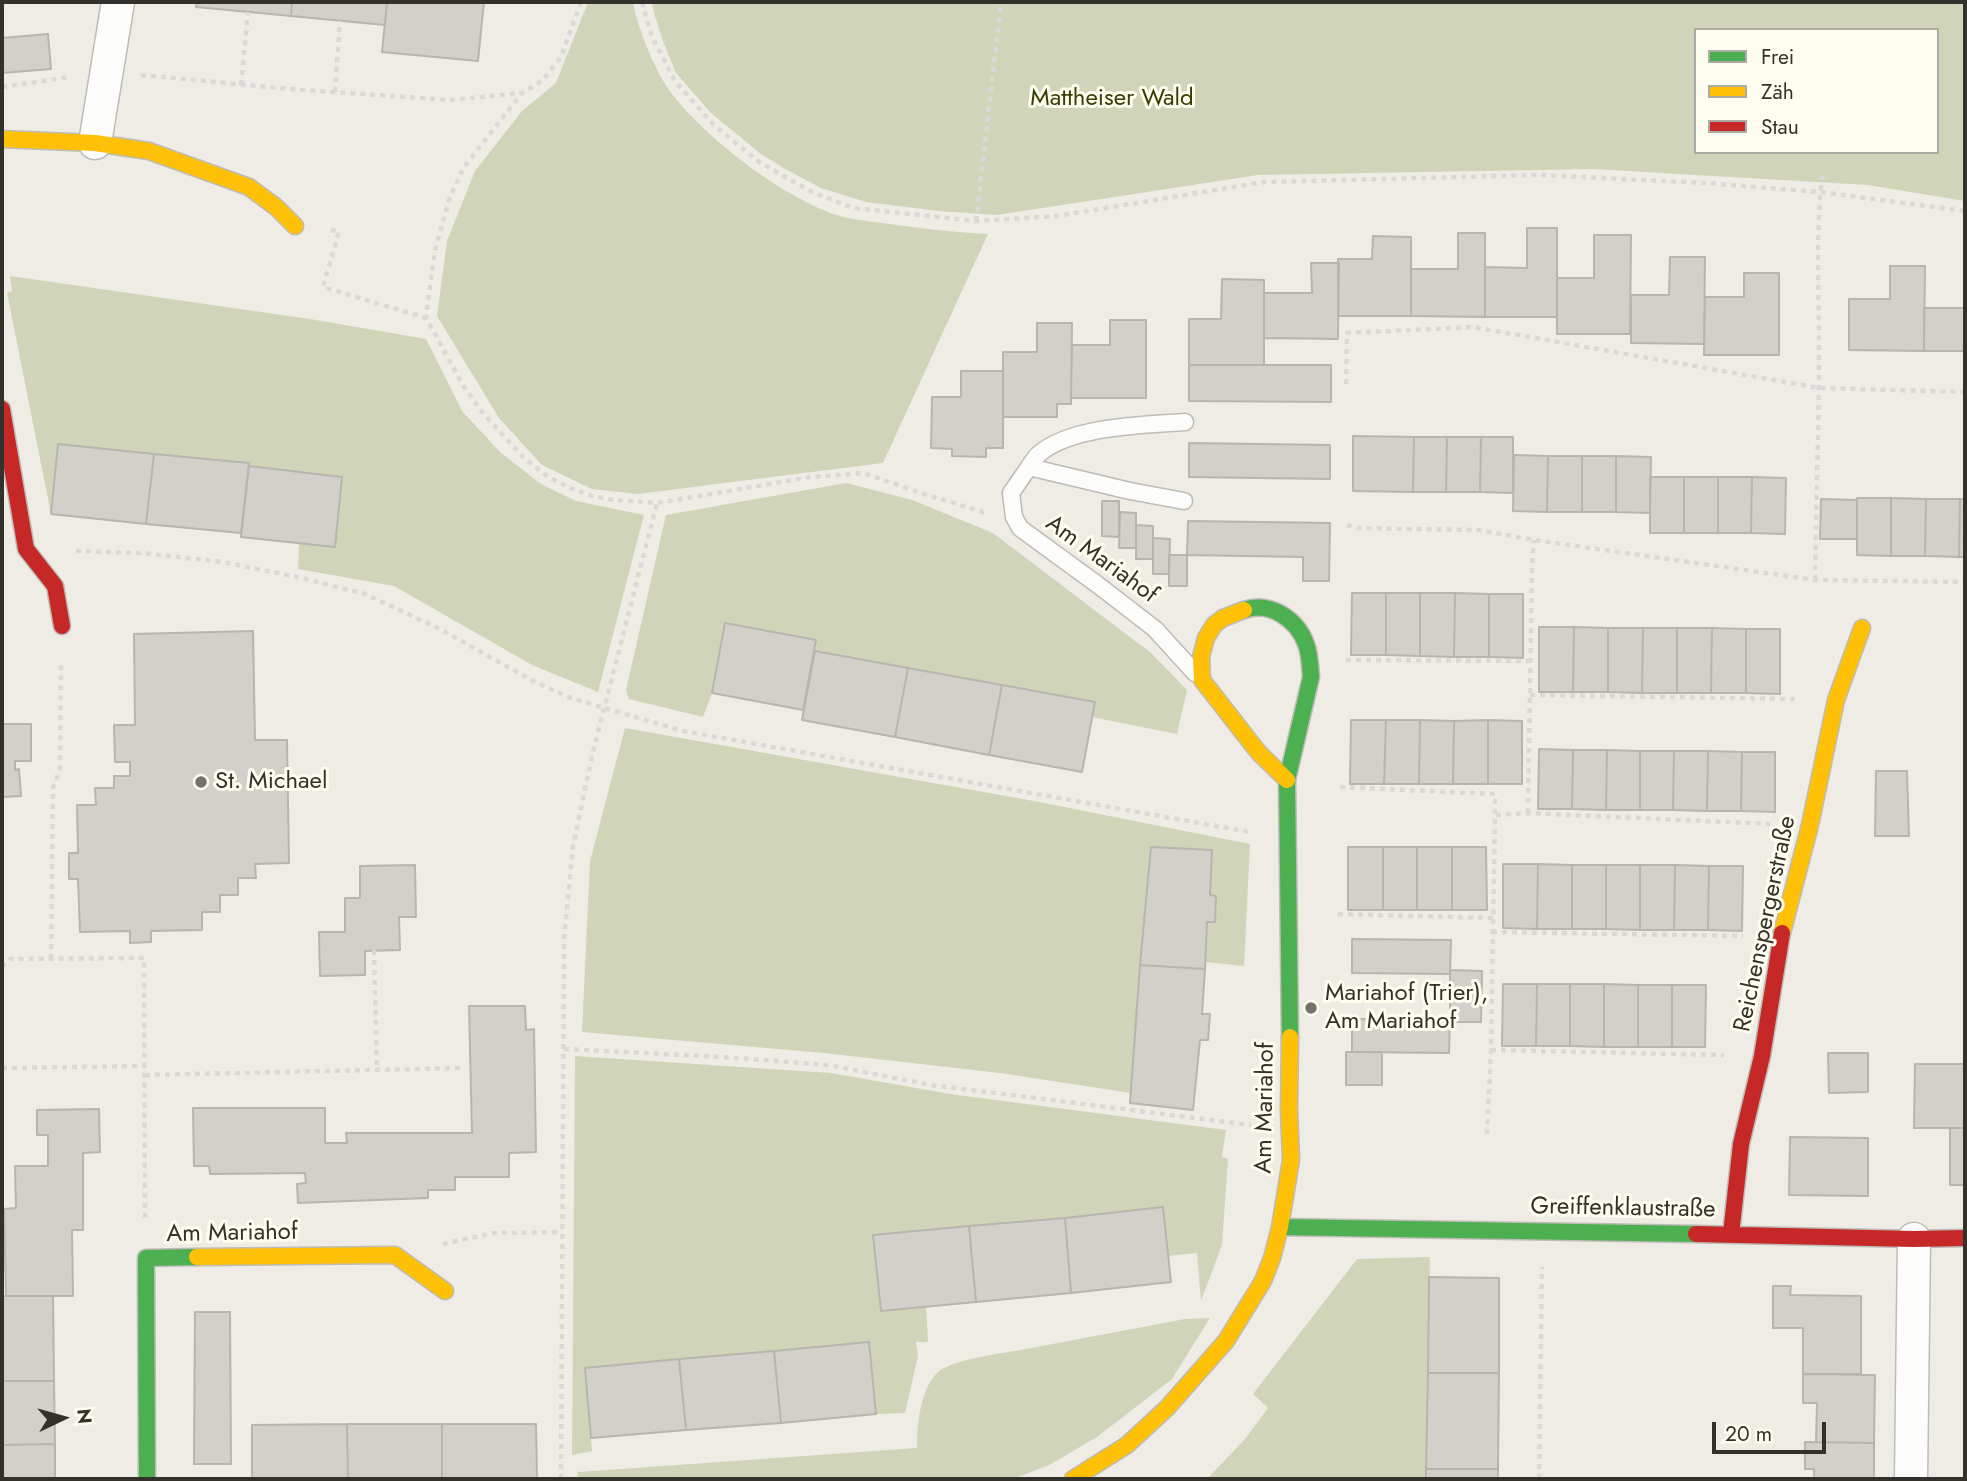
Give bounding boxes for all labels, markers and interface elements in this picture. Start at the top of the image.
legend [1694,28,1939,154]
text: Frei [1761,42,1794,72]
text: Zäh [1761,77,1794,107]
park label: Mattheiser Wald [1030,85,1194,113]
text: Stau [1761,112,1799,142]
street label: Am Mariahof [1039,510,1163,610]
place label: St. Michael [215,768,327,796]
marker: St. Michael [193,774,209,790]
street label: Reichenspergerstraße [1729,813,1803,1035]
place label: Mariahof (Trier), Am Mariahof [1325,980,1488,1036]
marker: Mariahof (Trier), Am Mariahof [1303,1000,1319,1016]
street label: Am Mariahof [1250,1042,1282,1174]
street label: Greiffenklaustraße [1530,1193,1716,1225]
street label: Am Mariahof [166,1218,298,1250]
north arrow [28,1383,98,1453]
text: N [70,1407,99,1425]
scale bar [1715,1408,1829,1452]
text: 20 m [1725,1419,1772,1449]

